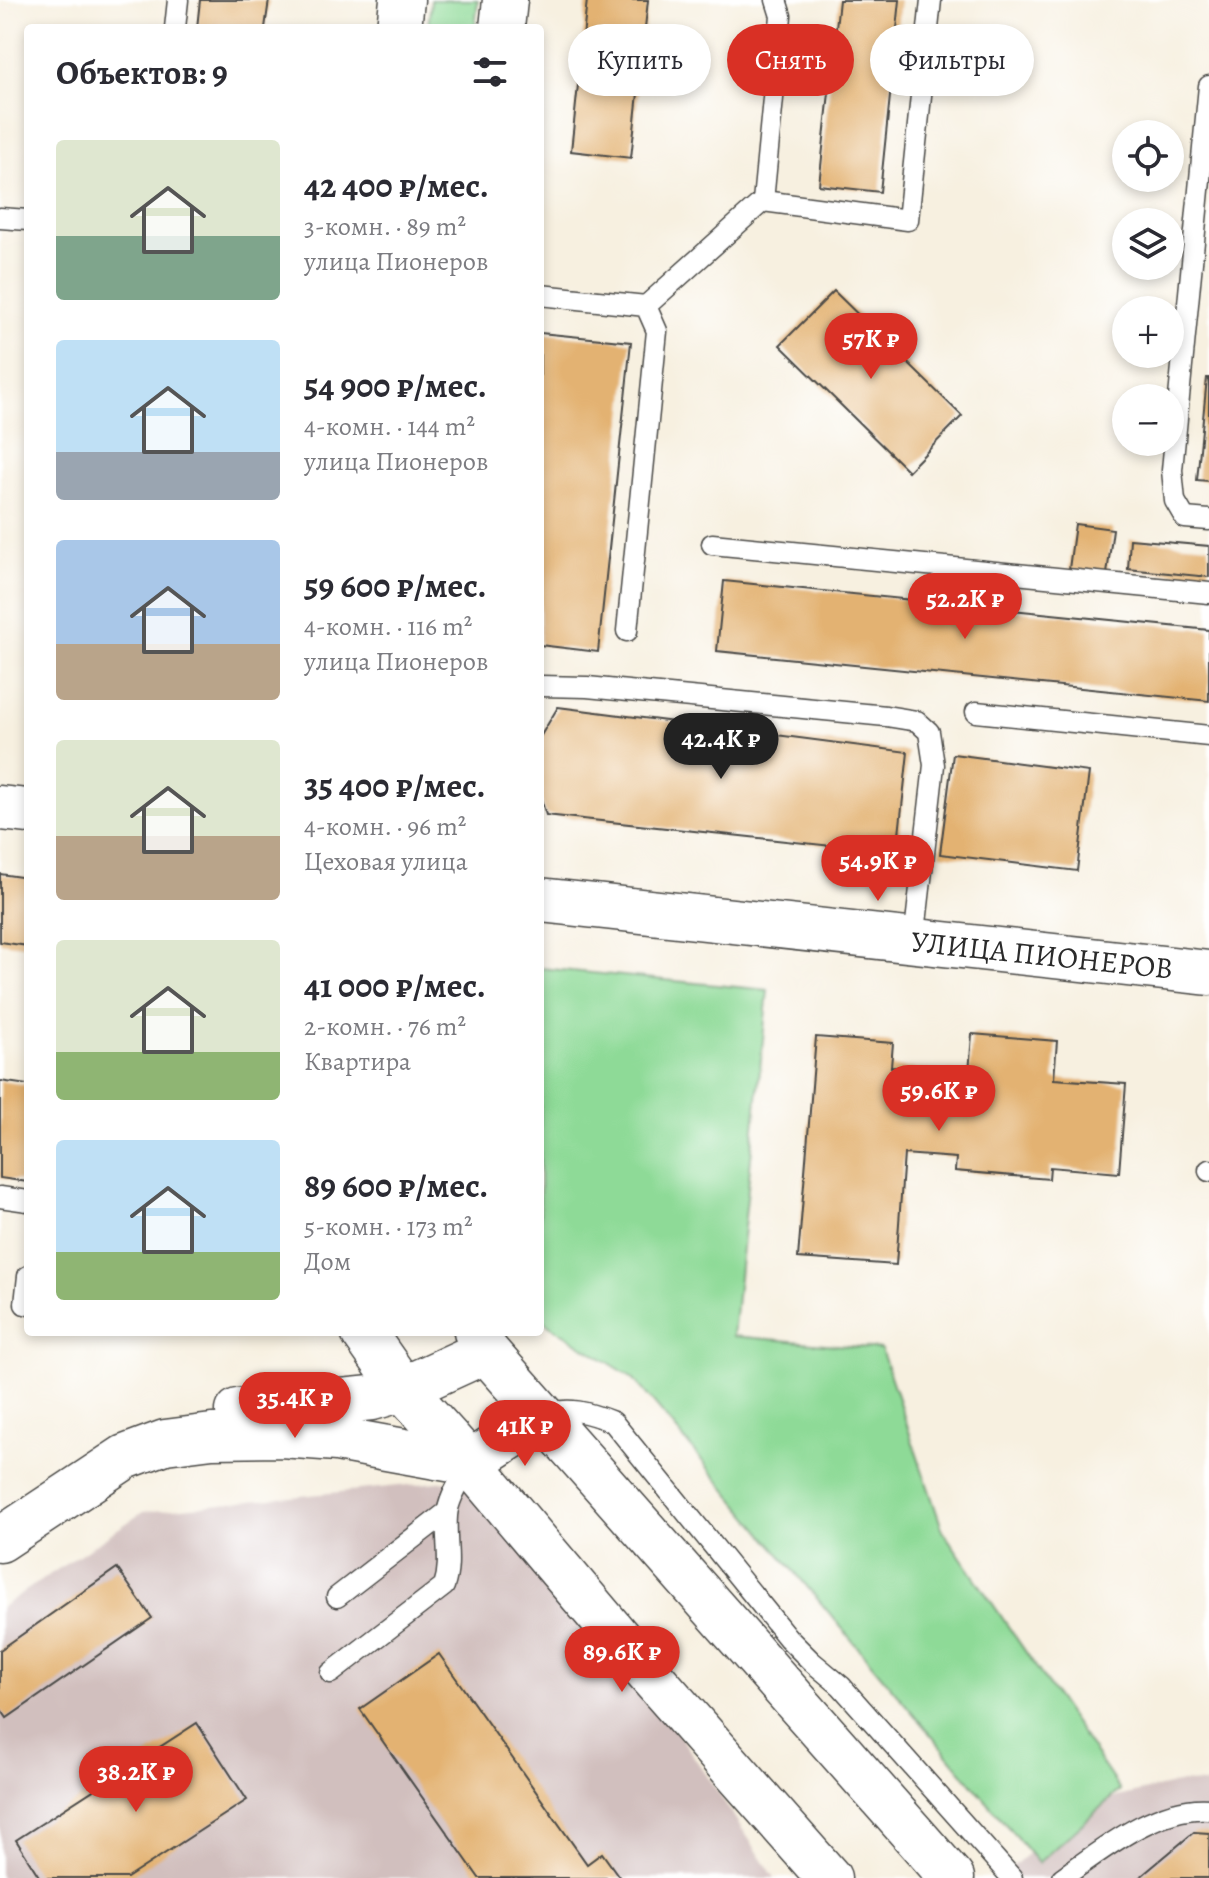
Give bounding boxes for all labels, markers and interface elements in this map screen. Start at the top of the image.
chip: Купить [568,24,711,96]
chip: Снять [727,24,854,96]
chip: Фильтры [870,24,1034,96]
text: Объектов: 9 [56,49,228,96]
icon: filters [468,50,512,94]
map controls [1112,120,1184,456]
button: locate [1112,120,1184,192]
text: 42 400 ₽/мес. [304,162,489,209]
icon: home [120,172,216,268]
button: layers [1112,208,1184,280]
text: 3-комн. · 89 m² [304,209,466,244]
text: улица Пионеров [304,244,488,279]
button: + [1112,296,1184,368]
pin: 57K ₽ [815,313,927,381]
text: 57K ₽ [842,321,900,356]
text: 54 900 ₽/мес. [304,362,487,409]
icon: home [120,372,216,468]
button: − [1112,384,1184,456]
text: 4-комн. · 144 m² [304,409,475,444]
text: улица Пионеров [304,444,488,479]
text: 59 600 ₽/мес. [304,562,487,609]
icon: home [120,572,216,668]
pin: 52.2K ₽ [891,573,1039,641]
text: 52.2K ₽ [926,581,1004,616]
text: 4-комн. · 116 m² [304,609,472,644]
text: улица Пионеров [304,644,488,679]
pin: 42.4K ₽ [647,713,795,781]
text: 42.4K ₽ [682,721,760,756]
text: 35 400 ₽/мес. [304,762,486,809]
icon: home [120,772,216,868]
text: 4-комн. · 96 m² [304,809,466,844]
pin: 54.9K ₽ [804,835,952,903]
text: 54.9K ₽ [839,843,917,878]
text: Цеховая улица [304,844,468,879]
street label: УЛИЦА ПИОНЕРОВ [909,921,1175,989]
text: 41 000 ₽/мес. [304,962,486,1009]
icon: home [120,972,216,1068]
text: 2-комн. · 76 m² [304,1009,466,1044]
text: Квартира [304,1044,411,1079]
pin: 59.6K ₽ [865,1065,1013,1133]
text: 59.6K ₽ [900,1073,978,1108]
text: 89 600 ₽/мес. [304,1162,488,1209]
icon: home [120,1172,216,1268]
text: 5-комн. · 173 m² [304,1209,473,1244]
text: Дом [304,1244,351,1279]
pin: 35.4K ₽ [221,1372,369,1440]
text: 35.4K ₽ [257,1380,333,1415]
pin: 41K ₽ [469,1400,581,1468]
text: 41K ₽ [497,1408,553,1443]
pin: 89.6K ₽ [548,1626,696,1694]
text: 89.6K ₽ [583,1634,661,1669]
pin: 38.2K ₽ [62,1746,210,1814]
text: 38.2K ₽ [97,1754,175,1789]

